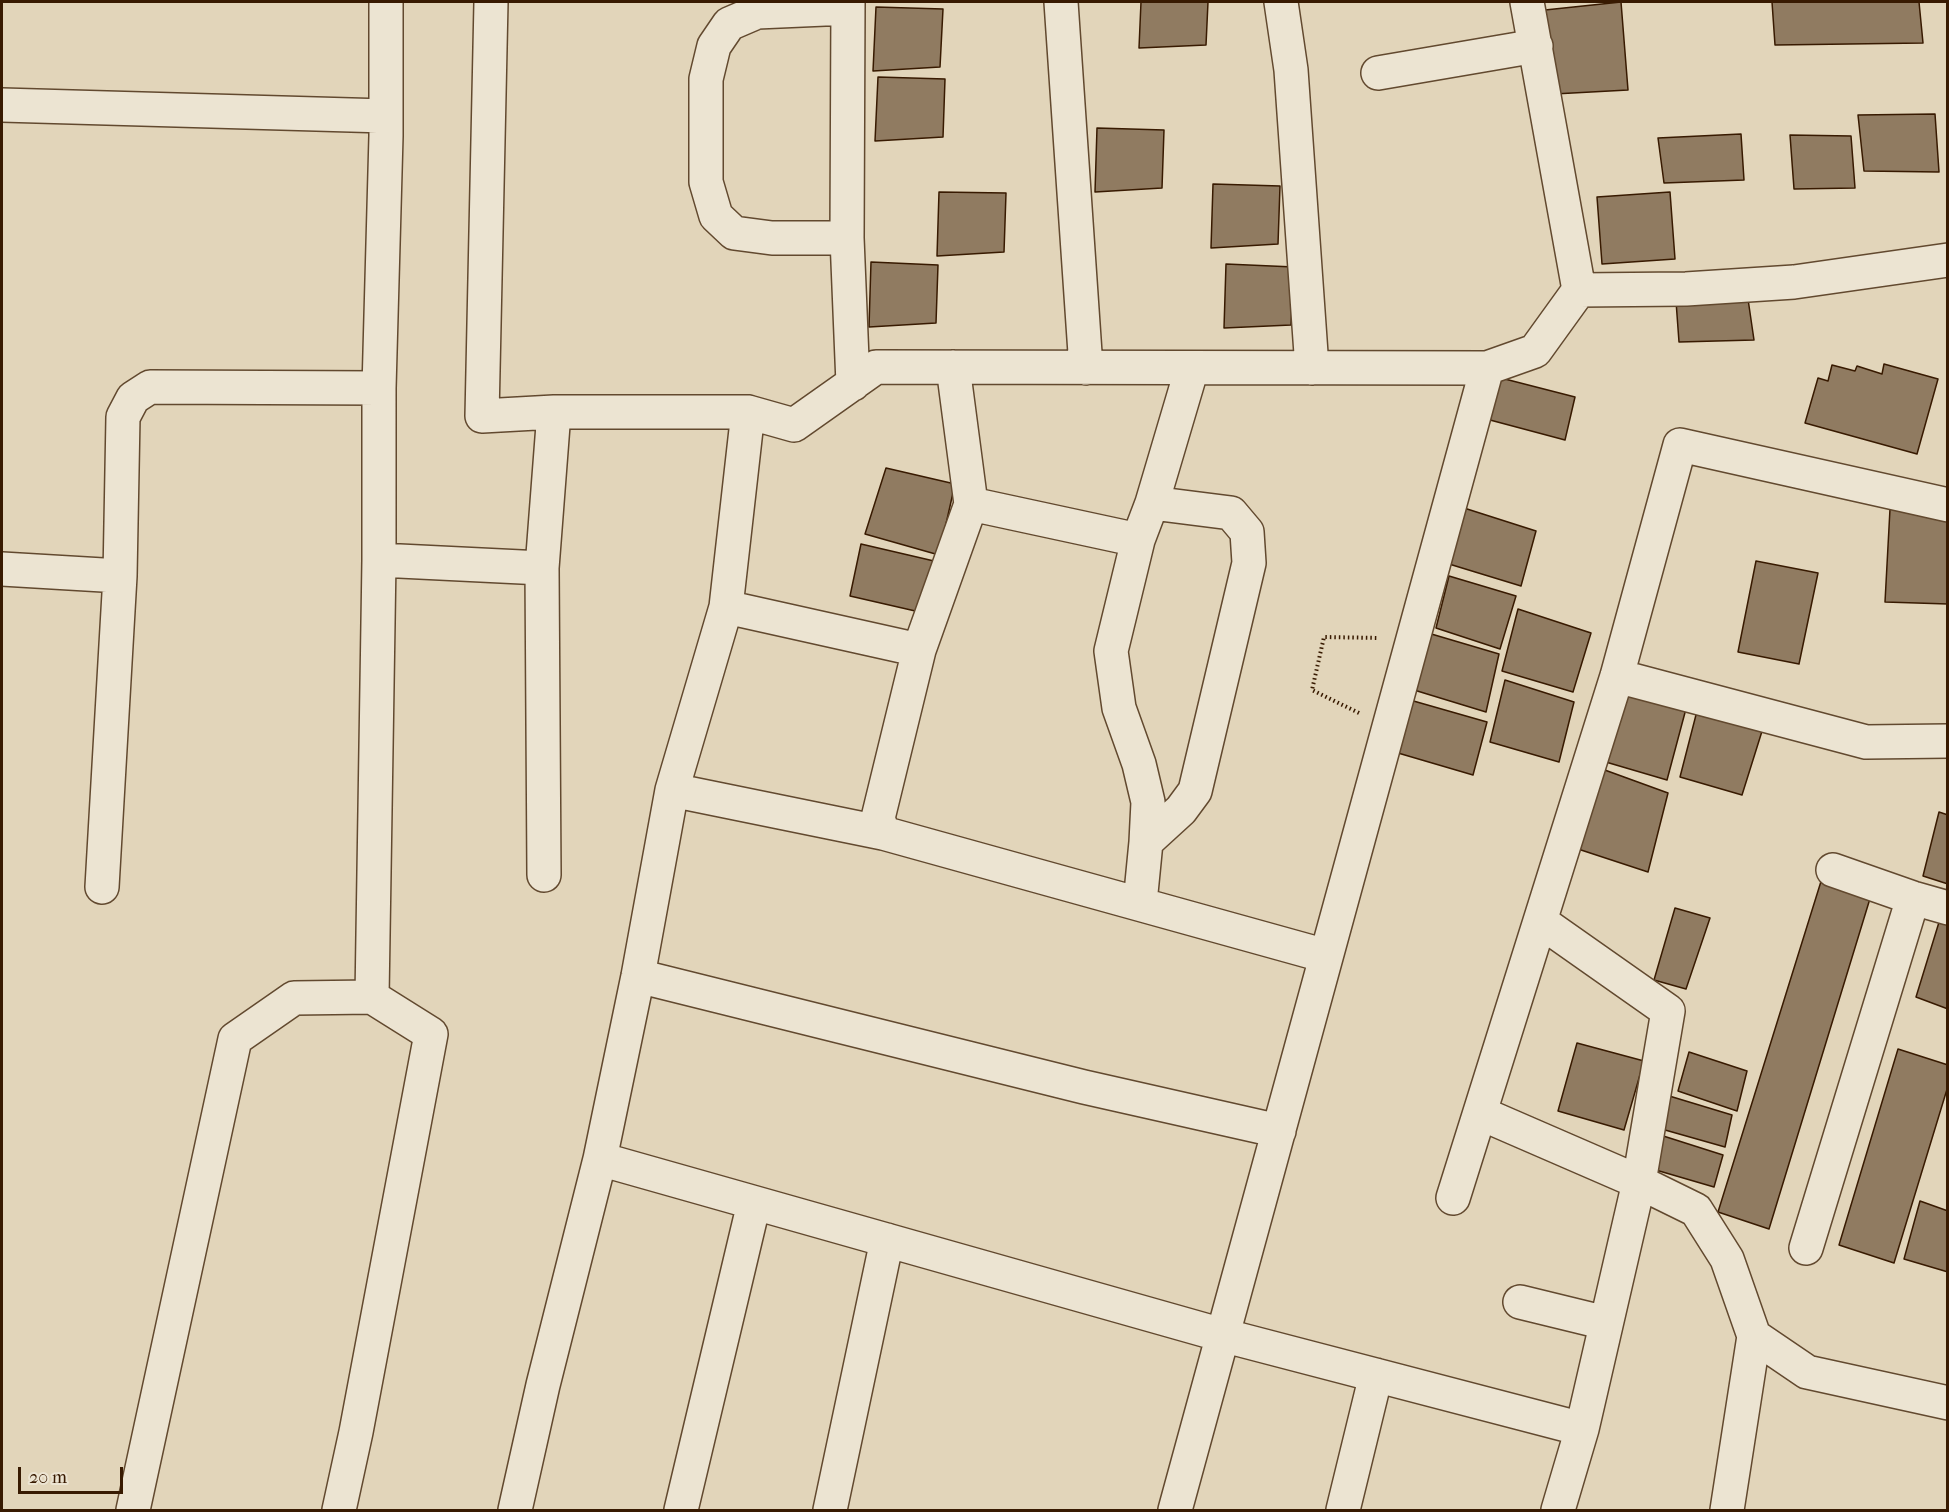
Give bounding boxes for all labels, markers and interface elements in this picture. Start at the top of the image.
scale bar [21,1455,126,1493]
text: 20 m [29,1467,67,1488]

